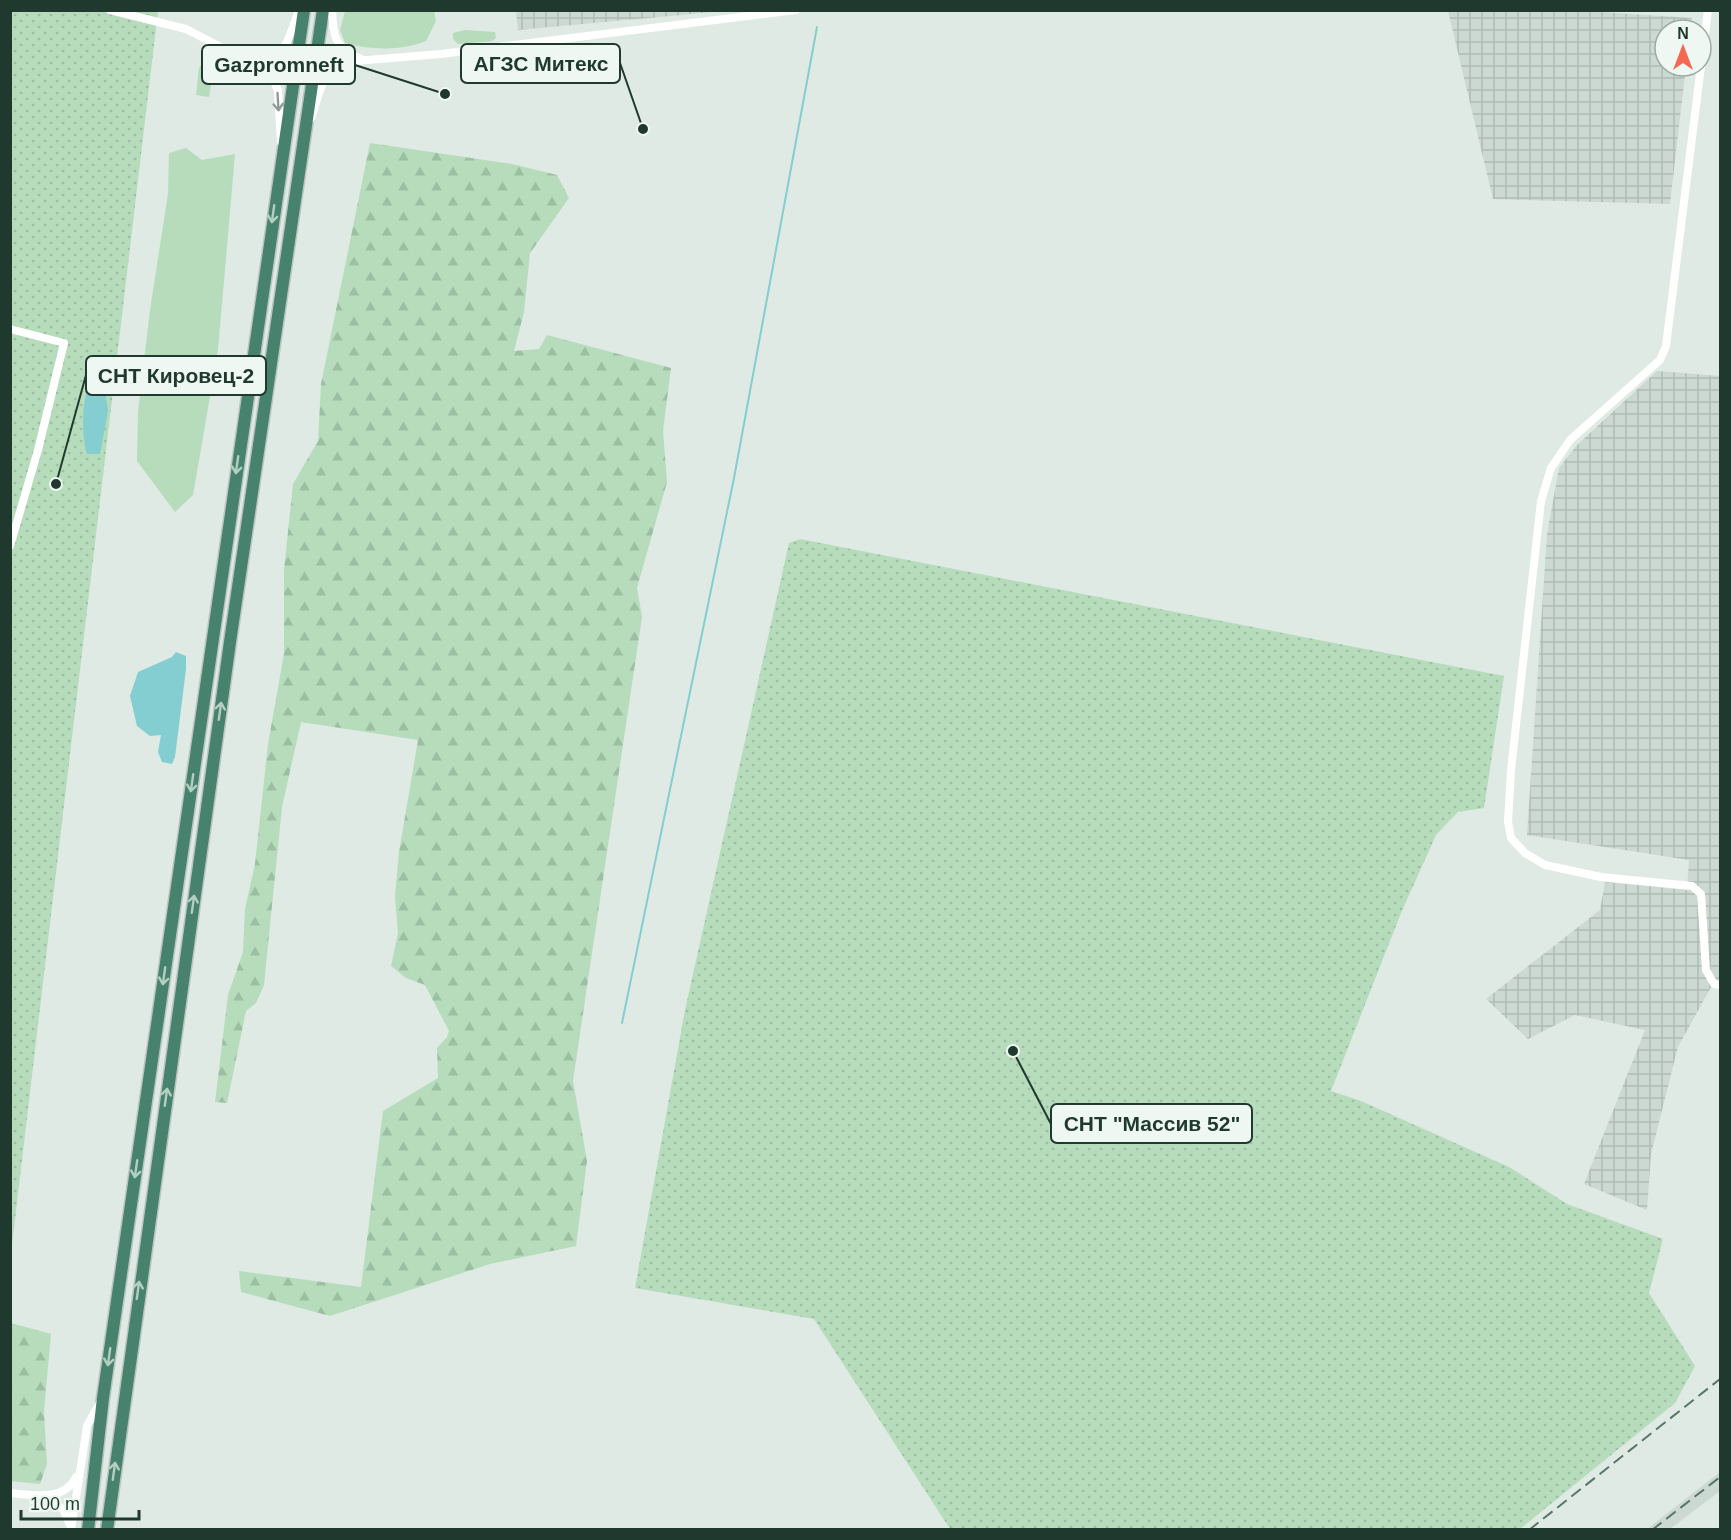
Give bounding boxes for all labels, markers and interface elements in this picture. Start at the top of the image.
north arrow [1653,18,1713,78]
text: N [1677,25,1689,42]
callout: АГЗС Митекс [461,44,620,83]
callout: Gazpromneft [202,45,355,84]
text: АГЗС Митекс [474,52,609,75]
text: Gazpromneft [214,53,344,76]
one-way arrow [273,91,284,111]
one-way arrow [268,203,279,223]
callout: СНТ Кировец-2 [86,356,266,395]
text: СНТ Кировец-2 [98,364,254,387]
one-way arrow [232,455,243,474]
one-way arrow [215,701,226,721]
one-way arrow [186,772,197,792]
one-way arrow [188,894,199,914]
one-way arrow [158,966,169,985]
one-way arrow [160,1087,171,1107]
callout: СНТ "Массив 52" [1051,1104,1252,1143]
text: СНТ "Массив 52" [1064,1112,1240,1135]
one-way arrow [131,1159,142,1178]
one-way arrow [133,1281,144,1300]
one-way arrow [103,1347,114,1367]
one-way arrow [109,1462,120,1482]
scale bar [21,1483,140,1521]
text: 100 m [30,1494,80,1514]

